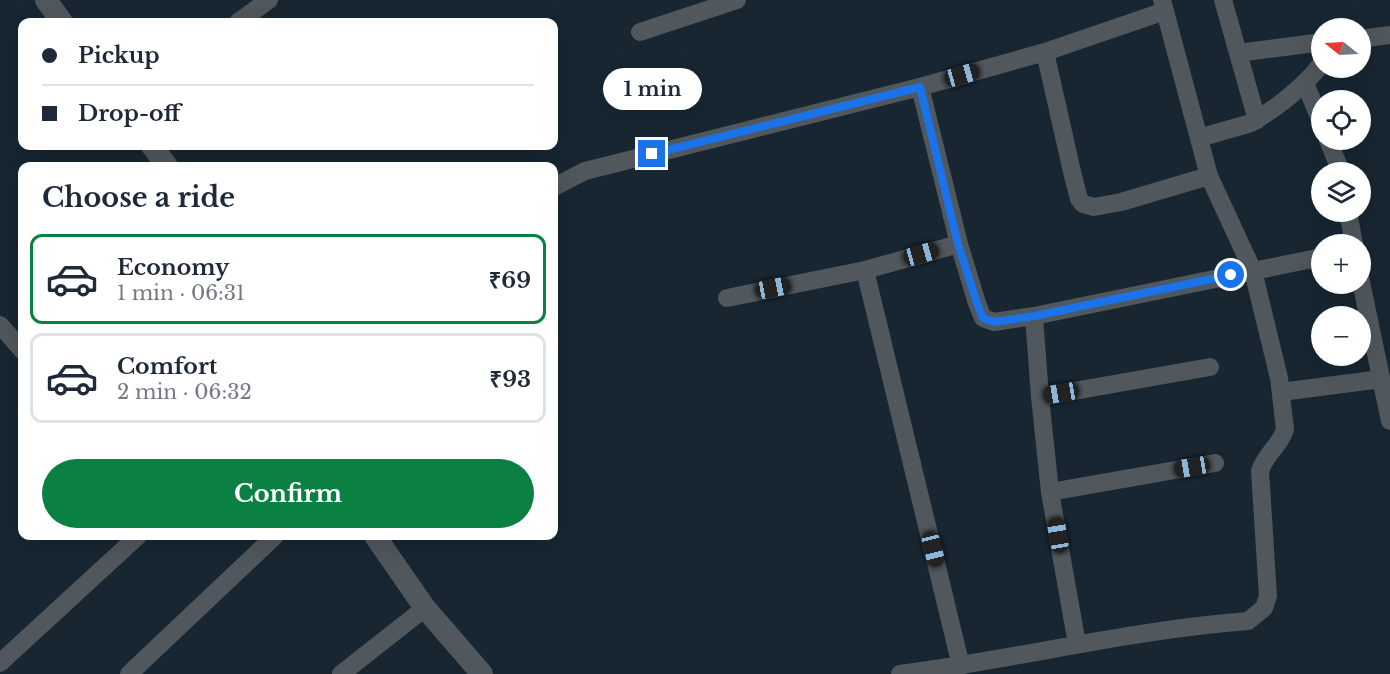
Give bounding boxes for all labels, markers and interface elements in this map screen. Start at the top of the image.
north arrow [1311,18,1371,78]
map controls [1311,18,1371,366]
text: Pickup [78,42,160,69]
car [942,61,982,89]
callout: 1 min [602,67,702,109]
text: 1 min [624,77,681,101]
button: locate [1311,90,1371,150]
text: Drop-off [78,100,180,127]
route end [638,140,665,167]
button: layers [1311,162,1371,222]
text: Choose a ride [42,181,235,214]
button: + [1311,234,1371,294]
car [901,240,941,268]
icon: car [45,252,99,306]
text: Economy [117,254,229,281]
route start [1217,261,1244,288]
text: ₹69 [489,267,531,294]
car [754,276,792,300]
text: 1 min · 06:31 [117,281,245,305]
button: − [1311,306,1371,366]
icon: car [45,351,99,405]
text: Comfort [117,353,217,380]
text: ₹93 [490,366,531,393]
text: 2 min · 06:32 [117,380,252,404]
car [1042,381,1080,405]
car [1173,455,1211,479]
button: Confirm [42,459,534,528]
car [1046,516,1070,554]
car [920,529,946,569]

